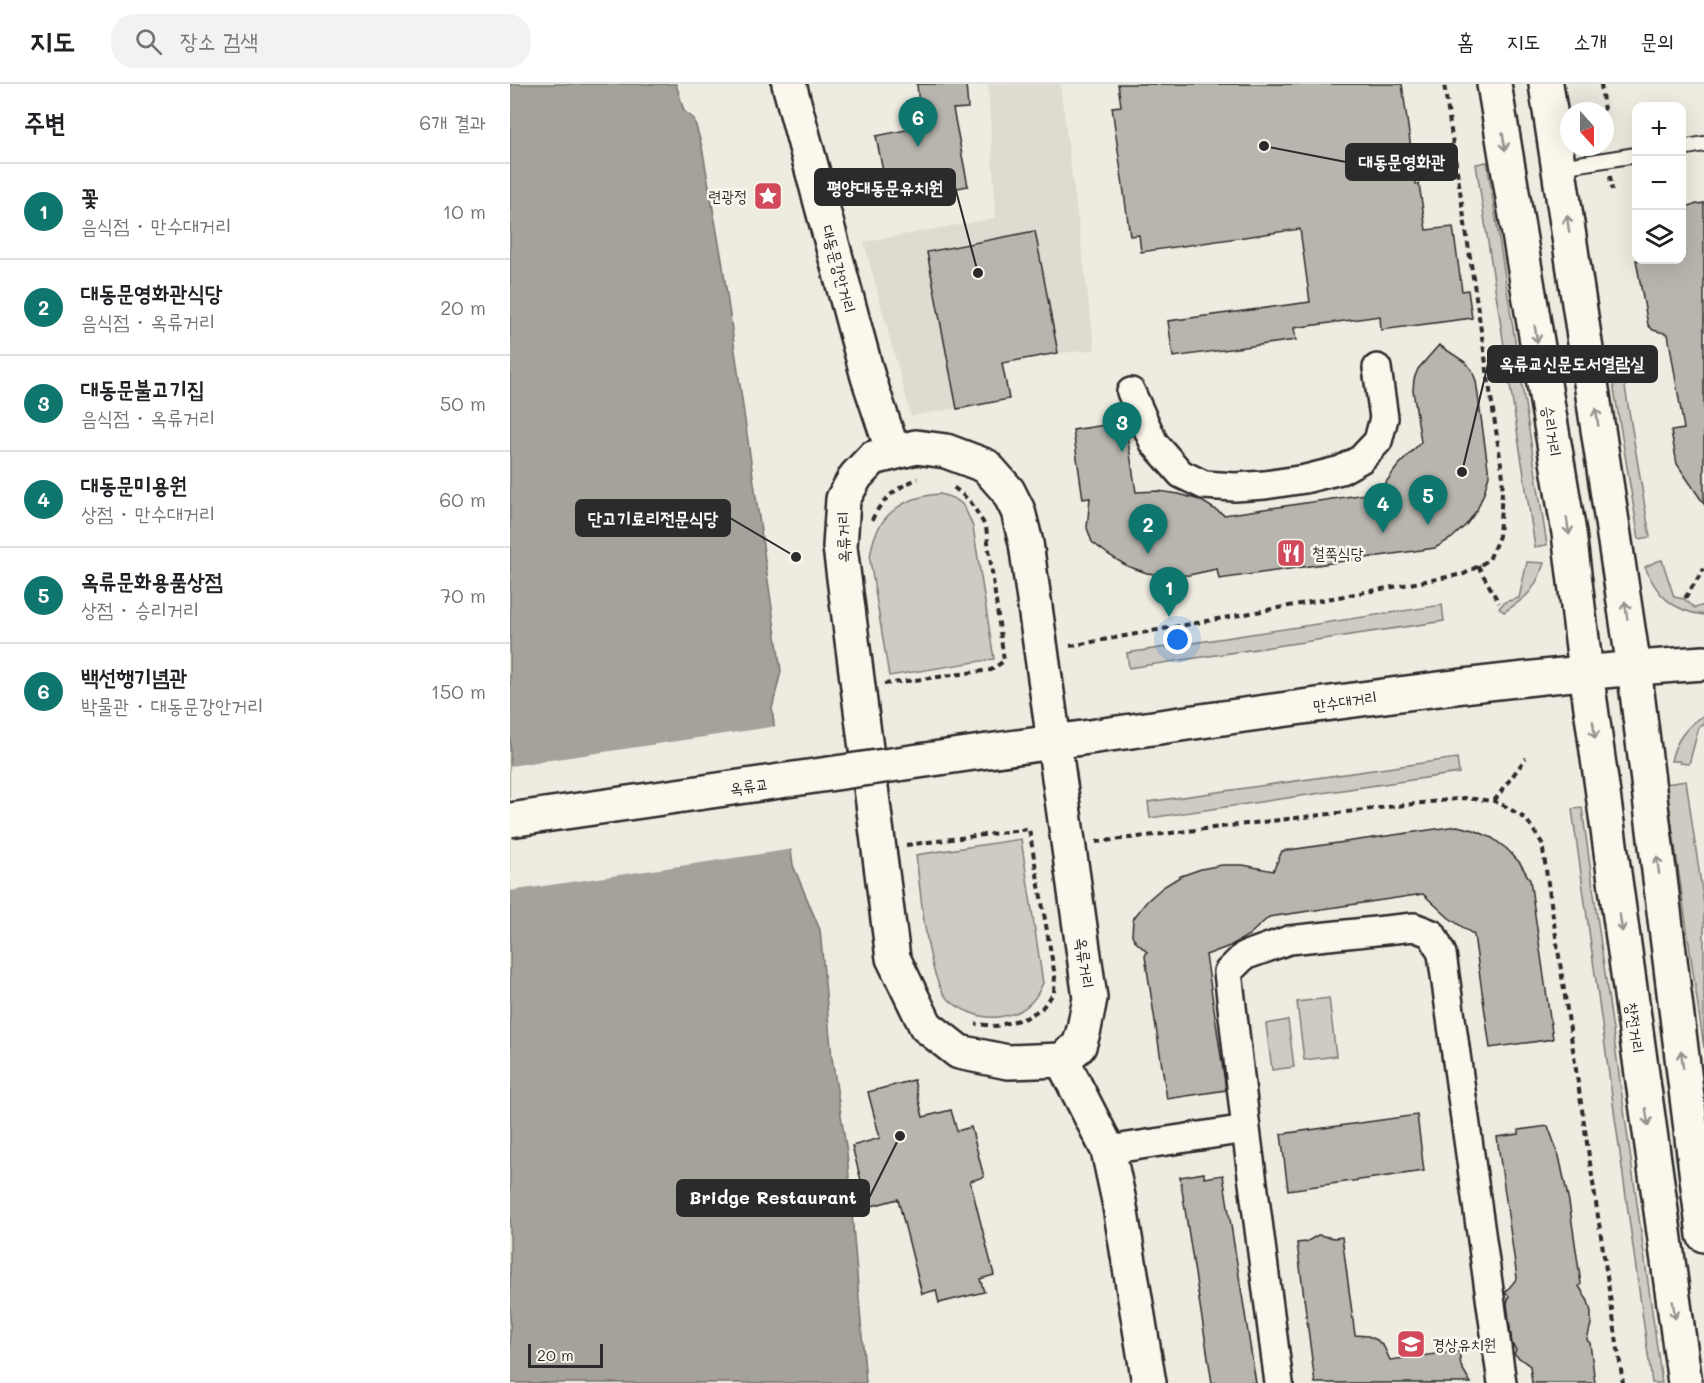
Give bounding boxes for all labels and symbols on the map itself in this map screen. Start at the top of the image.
pin: 6 [898,98,938,147]
north arrow [1560,102,1614,156]
one-way arrow [1498,131,1509,151]
callout: 대동문영화관 [1346,144,1457,180]
text: 대동문영화관 [1359,149,1446,173]
callout: 평양대동문유치원 [815,169,955,205]
text: 평양대동문유치원 [827,175,943,199]
place icon: 련광정 [752,180,784,212]
place label: 련광정 [708,185,747,206]
one-way arrow [1563,215,1574,235]
street label: 대동문강안거리 [818,223,861,315]
one-way arrow [1531,324,1542,343]
callout: 옥류교신문도서열람실 [1488,346,1657,382]
text: 옥류교신문도서열람실 [1500,351,1645,375]
pin: 3 [1102,402,1142,452]
street label: 승리거리 [1538,404,1567,458]
one-way arrow [1591,408,1602,427]
pin: 5 [1408,476,1448,525]
pin: 4 [1364,484,1402,533]
callout: 단고기료리전문식당 [576,500,730,536]
pin: 2 [1128,504,1168,554]
text: 단고기료리전문식당 [588,506,719,530]
street label: 옥류거리 [832,511,853,563]
one-way arrow [1563,516,1574,536]
restaurant icon: 철쭉식당 [1275,537,1307,569]
place label: 철쭉식당 [1312,542,1364,563]
pin: 1 [1150,568,1188,617]
one-way arrow [1620,600,1631,620]
your location [1163,625,1192,654]
street label: 만수대거리 [1312,686,1378,715]
one-way arrow [1589,720,1600,740]
street label: 옥류교 [728,772,770,799]
one-way arrow [1652,856,1663,876]
one-way arrow [1615,913,1626,933]
street label: 옥류거리 [1072,936,1099,990]
street label: 창전거리 [1622,1001,1649,1055]
one-way arrow [1676,1049,1687,1069]
one-way arrow [1642,1106,1653,1126]
callout: Bridge Restaurant [677,1180,869,1216]
text: Bridge Restaurant [689,1185,857,1209]
one-way arrow [1669,1299,1680,1319]
school or university icon: 경상유치원 [1395,1328,1427,1360]
place label: 경상유치원 [1432,1333,1496,1354]
scale bar [528,1341,603,1368]

